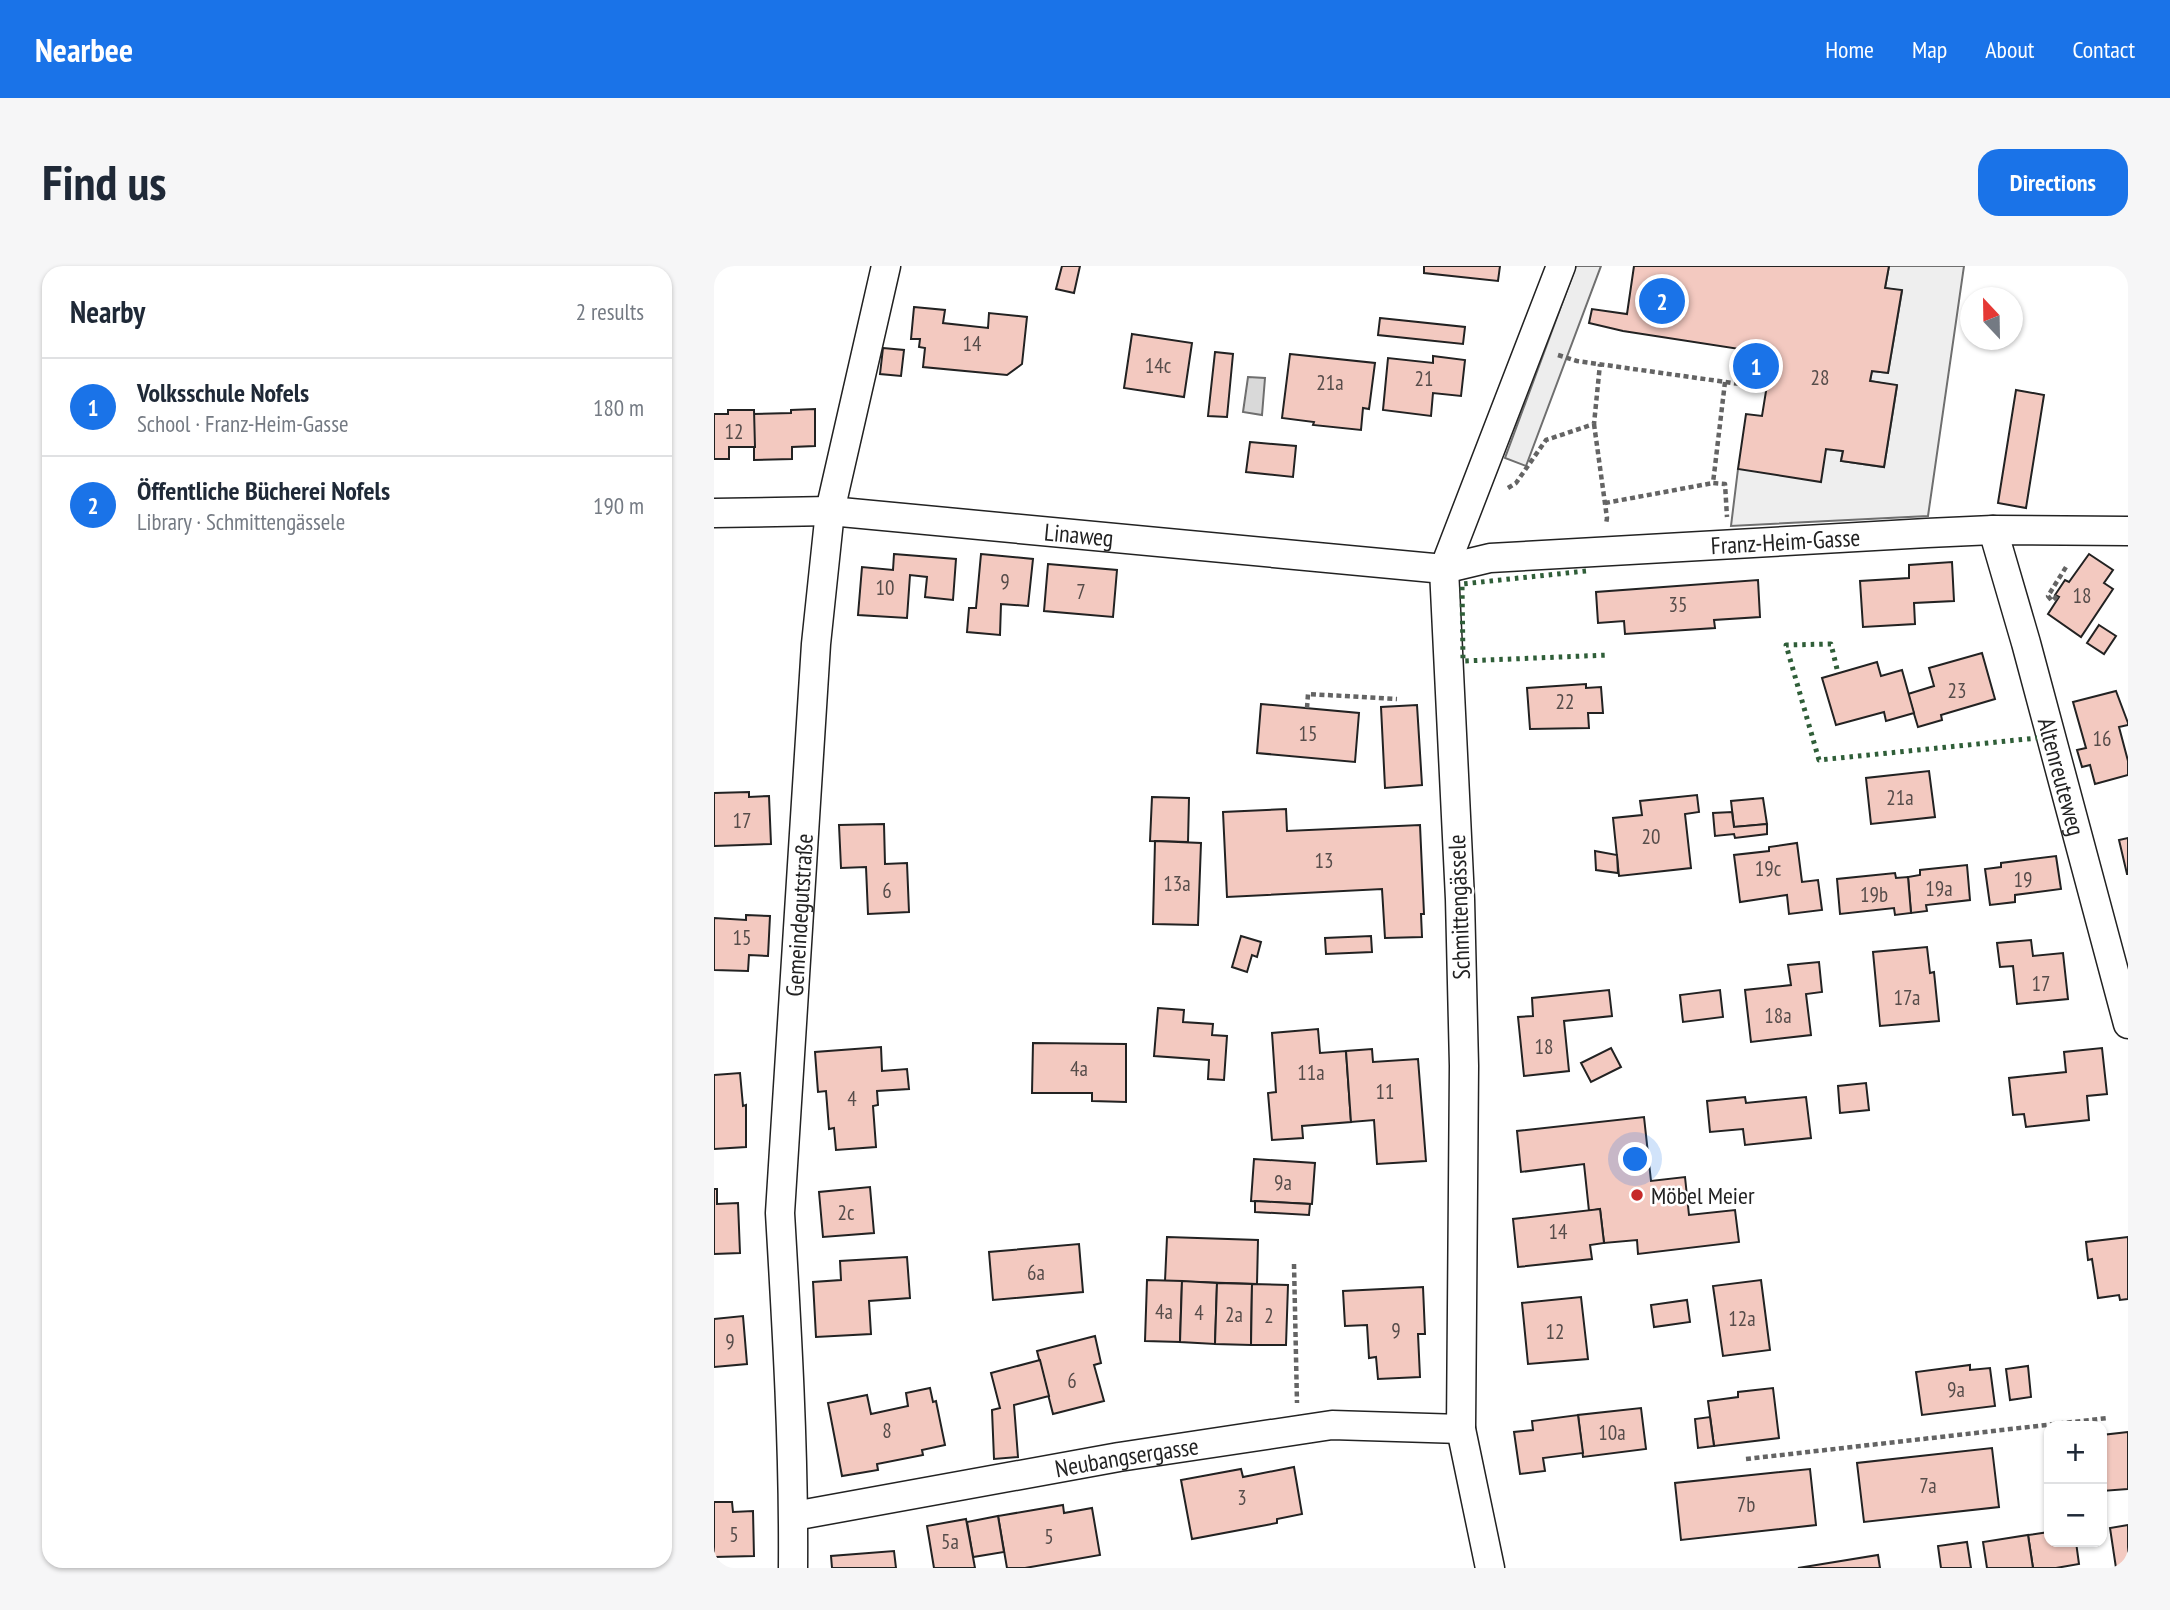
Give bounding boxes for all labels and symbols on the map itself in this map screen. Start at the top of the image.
pin: 2 [1639,275,1685,327]
north arrow [1960,287,2023,350]
house number: 14 [963,330,982,357]
pin: 1 [1733,340,1779,392]
house number: 14c [1145,352,1172,379]
house number: 28 [1811,364,1829,391]
house number: 21 [1415,365,1433,392]
house number: 21a [1316,369,1344,396]
house number: 12 [725,418,743,445]
street label: Linaweg [1043,516,1115,553]
street label: Franz-Heim-Gasse [1710,521,1861,561]
house number: 9 [1000,568,1010,595]
house number: 10 [876,574,894,601]
house number: 7 [1076,578,1086,605]
house number: 18 [2073,582,2091,609]
house number: 35 [1669,591,1687,618]
house number: 23 [1948,677,1966,704]
house number: 22 [1556,688,1574,715]
street label: Altenreuteweg [2031,714,2092,839]
house number: 15 [1299,720,1317,747]
house number: 16 [2093,725,2111,752]
house number: 21a [1886,784,1914,811]
house number: 17 [733,807,751,834]
house number: 20 [1642,823,1660,850]
street label: Gemeindegutstraße [778,833,819,997]
street label: Schmittengässele [1441,834,1477,980]
house number: 13 [1315,847,1333,874]
house number: 19c [1755,855,1782,882]
house number: 19 [2014,866,2032,893]
house number: 13a [1163,870,1191,897]
house number: 19a [1925,875,1953,902]
house number: 6 [882,877,892,904]
house number: 19b [1860,881,1888,908]
house number: 15 [733,924,751,951]
house number: 17 [2032,970,2050,997]
house number: 17a [1893,984,1921,1011]
house number: 18a [1764,1002,1792,1029]
house number: 18 [1535,1033,1553,1060]
house number: 4a [1070,1055,1088,1082]
house number: 11a [1297,1059,1325,1086]
house number: 11 [1376,1078,1394,1105]
house number: 4 [847,1085,857,1112]
your location [1618,1142,1652,1176]
house number: 9a [1274,1169,1292,1196]
place label: Möbel Meier [1651,1180,1755,1211]
marker: Möbel Meier [1629,1187,1645,1203]
house number: 2c [838,1199,855,1226]
house number: 14 [1549,1218,1568,1245]
house number: 6a [1027,1259,1045,1286]
house number: 4a [1155,1298,1173,1325]
house number: 4 [1194,1299,1204,1326]
house number: 2a [1225,1301,1243,1328]
house number: 2 [1264,1302,1274,1329]
house number: 12a [1728,1305,1756,1332]
house number: 9 [1391,1317,1401,1344]
house number: 12 [1546,1318,1564,1345]
house number: 9 [725,1328,735,1355]
house number: 6 [1067,1367,1077,1394]
house number: 9a [1947,1376,1965,1403]
house number: 8 [882,1417,892,1444]
house number: 10a [1598,1419,1626,1446]
street label: Neubangsergasse [1052,1430,1201,1484]
house number: 7a [1919,1472,1937,1499]
house number: 3 [1237,1484,1247,1511]
house number: 7b [1737,1491,1755,1518]
house number: 5 [729,1521,739,1548]
house number: 5 [1044,1523,1054,1550]
house number: 5a [941,1528,959,1555]

